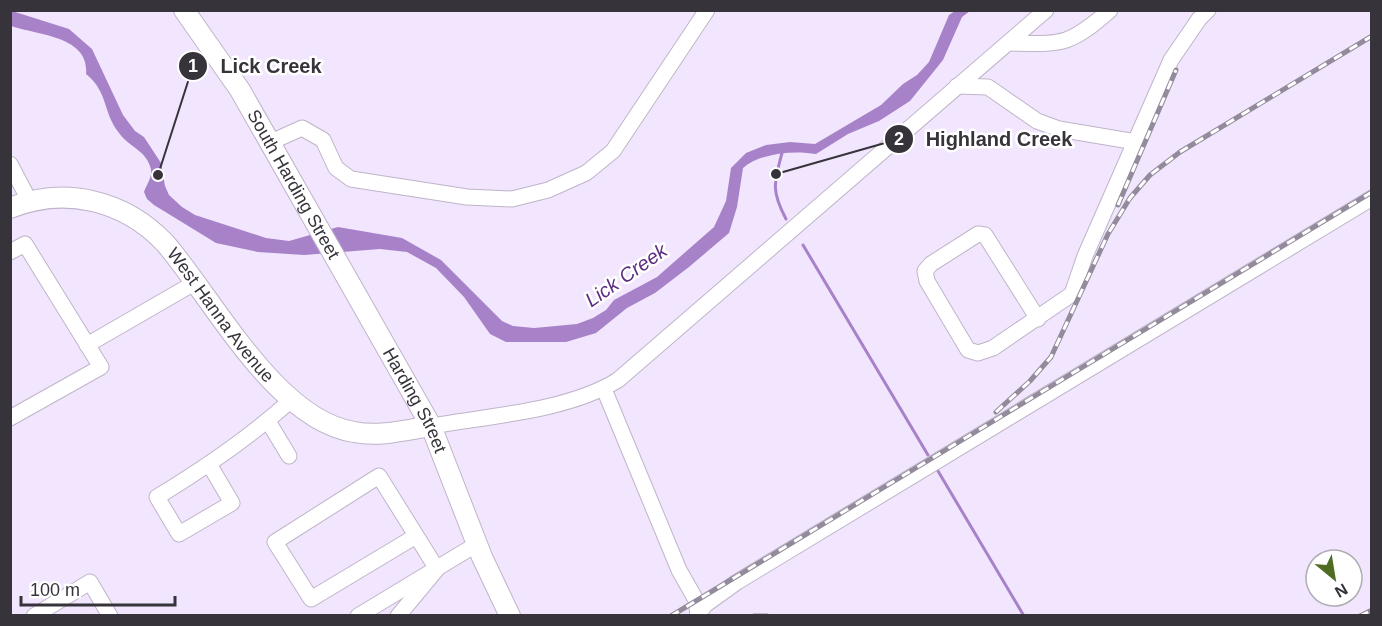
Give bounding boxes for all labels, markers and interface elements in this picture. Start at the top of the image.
callout: Lick Creek [178,47,333,85]
text: Lick Creek [220,55,322,77]
text: 1 [188,56,198,76]
street label: South Harding Street [243,106,344,262]
callout: Highland Creek [884,120,1084,158]
text: Highland Creek [926,128,1073,150]
text: 2 [894,129,904,149]
water label: Lick Creek [581,238,672,311]
street label: West Hanna Avenue [163,244,278,386]
street label: Harding Street [379,344,450,456]
north arrow [1304,548,1364,608]
scale bar [21,569,176,607]
text: 100 m [30,580,80,600]
text: N [1332,580,1351,601]

